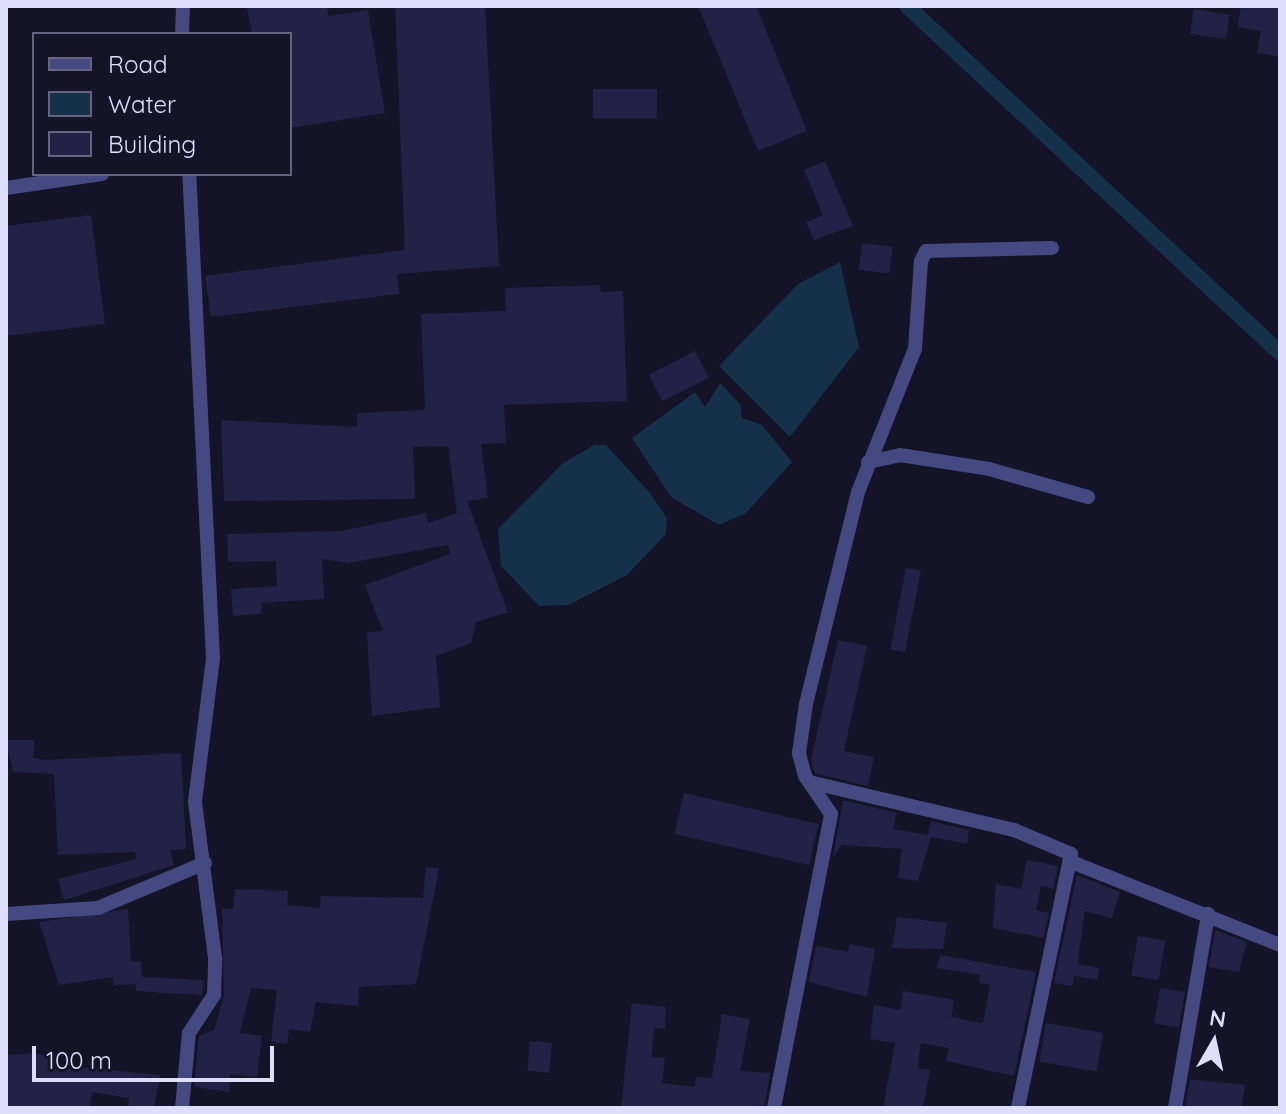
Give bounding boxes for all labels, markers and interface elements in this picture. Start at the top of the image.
legend [32,32,292,176]
text: Road [108,49,168,79]
text: Water [108,89,176,119]
text: Building [108,129,196,159]
north arrow [1174,1002,1254,1082]
text: N [1208,1003,1228,1033]
scale bar [36,1030,278,1080]
text: 100 m [46,1045,112,1075]

